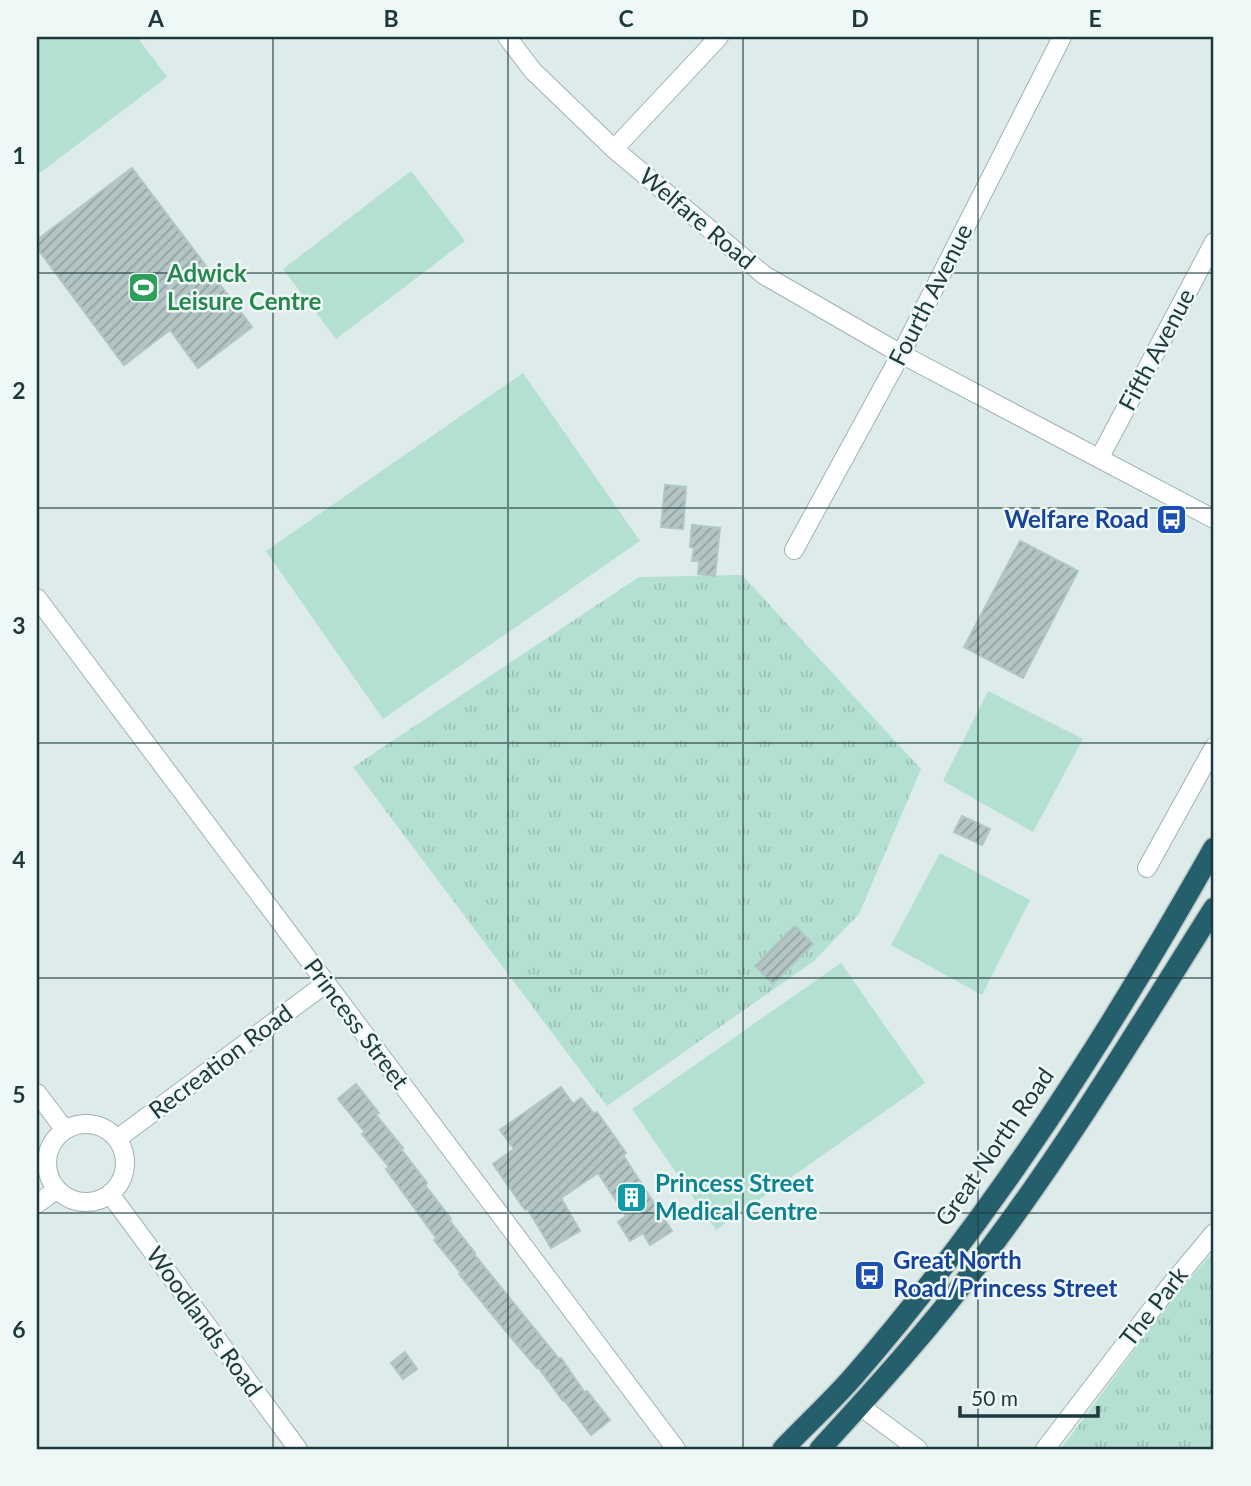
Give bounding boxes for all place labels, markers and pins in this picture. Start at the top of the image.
place label: Adwick Leisure Centre [166,258,321,315]
sports icon: Adwick Leisure Centre [127,271,161,305]
bus stop icon: Welfare Road [1155,503,1189,537]
place label: Welfare Road [1004,504,1149,533]
place label: Princess Street Medical Centre [655,1168,818,1225]
building icon: Princess Street Medical Centre [615,1181,649,1215]
place label: Great North Road/Princess Street [893,1245,1117,1302]
bus stop icon: Great North Road/Princess Street [853,1258,887,1292]

